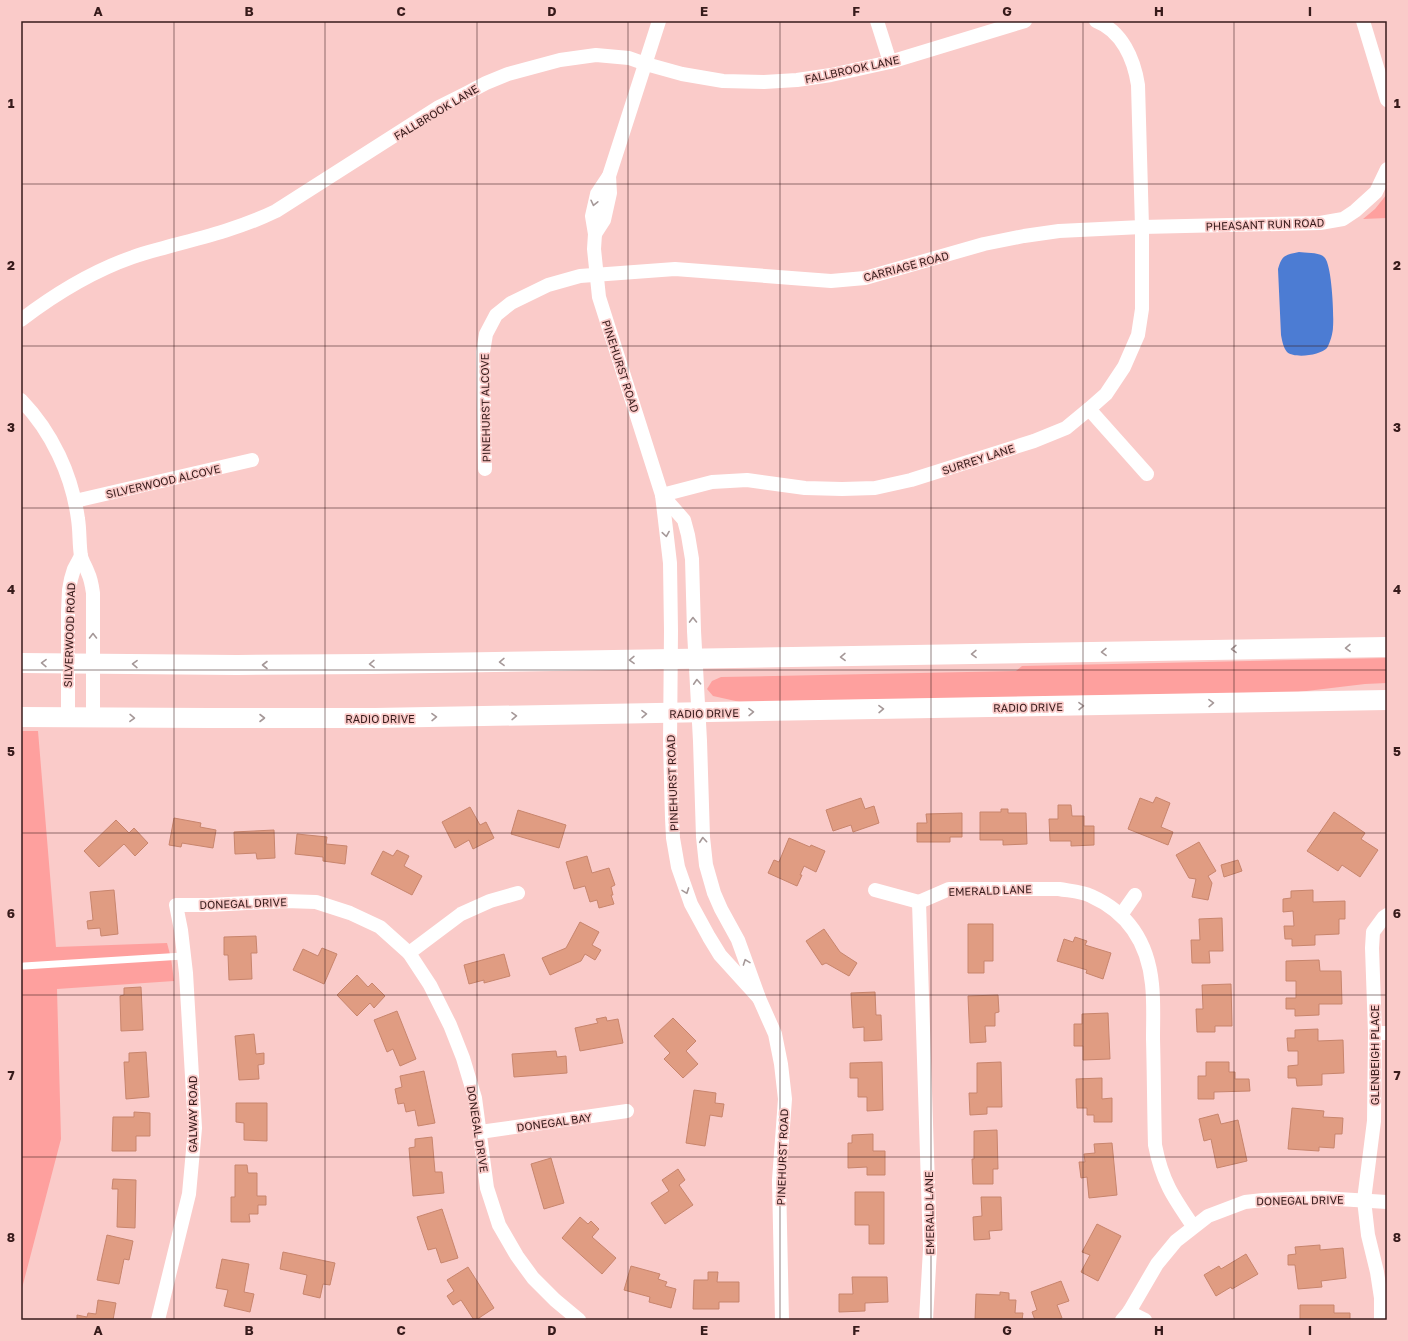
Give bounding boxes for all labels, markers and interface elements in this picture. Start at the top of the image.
text: A [93,3,103,19]
text: B [244,3,254,19]
text: C [396,3,406,19]
text: D [547,3,557,19]
text: E [700,3,708,19]
text: F [852,3,860,19]
text: G [1002,3,1012,19]
text: H [1154,3,1164,19]
text: I [1308,3,1312,19]
street label: FALLBROOK LANE [804,53,901,85]
street label: FALLBROOK LANE [391,81,481,142]
text: 1 [8,95,15,111]
text: 1 [1394,95,1401,111]
one-way arrow [591,200,599,206]
street label: PHEASANT RUN ROAD [1205,215,1325,233]
street label: CARRIAGE ROAD [862,248,950,284]
text: 2 [7,257,15,273]
text: 2 [1393,257,1401,273]
street label: PINEHURST ROAD [600,318,642,414]
street label: PINEHURST ALCOVE [478,353,492,462]
text: 3 [7,419,15,435]
text: 3 [1393,419,1401,435]
street label: SURREY LANE [940,441,1016,477]
street label: SILVERWOOD ALCOVE [104,461,222,501]
one-way arrow [661,531,670,537]
text: 4 [7,581,15,597]
text: 4 [1393,581,1401,597]
street label: SILVERWOOD ROAD [61,582,77,688]
one-way arrow [689,617,698,623]
one-way arrow [89,633,97,639]
one-way arrow [1345,644,1351,652]
one-way arrow [1231,645,1237,654]
one-way arrow [1101,648,1107,656]
one-way arrow [971,650,977,658]
one-way arrow [840,652,846,661]
one-way arrow [629,656,635,664]
one-way arrow [499,658,505,666]
one-way arrow [41,659,47,667]
one-way arrow [132,660,138,668]
one-way arrow [369,660,375,668]
one-way arrow [262,661,268,669]
one-way arrow [692,679,701,685]
one-way arrow [1208,699,1214,707]
street label: RADIO DRIVE [993,700,1063,714]
one-way arrow [1078,702,1084,710]
one-way arrow [878,705,884,714]
street label: RADIO DRIVE [669,706,739,720]
one-way arrow [748,708,754,716]
one-way arrow [641,710,647,718]
street label: RADIO DRIVE [345,712,415,725]
one-way arrow [511,712,517,720]
one-way arrow [431,713,437,721]
one-way arrow [129,714,135,722]
one-way arrow [259,714,265,722]
street label: PINEHURST ROAD [664,734,680,831]
text: 5 [7,743,15,759]
text: 5 [1393,743,1401,759]
one-way arrow [699,837,708,843]
street label: EMERALD LANE [948,882,1032,898]
one-way arrow [681,887,690,894]
street label: DONEGAL DRIVE [199,895,287,911]
text: 6 [7,905,15,921]
text: 6 [1393,905,1401,921]
one-way arrow [742,958,750,965]
street label: GLENBEIGH PLACE [1368,1004,1381,1105]
text: 7 [7,1067,15,1083]
text: 7 [1393,1067,1401,1083]
street label: GALWAY ROAD [186,1075,199,1152]
street label: DONEGAL DRIVE [465,1085,491,1174]
street label: PINEHURST ROAD [774,1108,790,1205]
street label: DONEGAL BAY [516,1110,592,1134]
street label: EMERALD LANE [922,1171,936,1255]
street label: DONEGAL DRIVE [1256,1193,1344,1207]
text: 8 [7,1229,15,1245]
text: 8 [1393,1229,1401,1245]
text: A [93,1322,103,1338]
text: B [244,1322,254,1338]
text: C [396,1322,406,1338]
text: D [547,1322,557,1338]
text: E [700,1322,708,1338]
text: F [852,1322,860,1338]
text: G [1002,1322,1012,1338]
text: H [1154,1322,1164,1338]
text: I [1308,1322,1312,1338]

